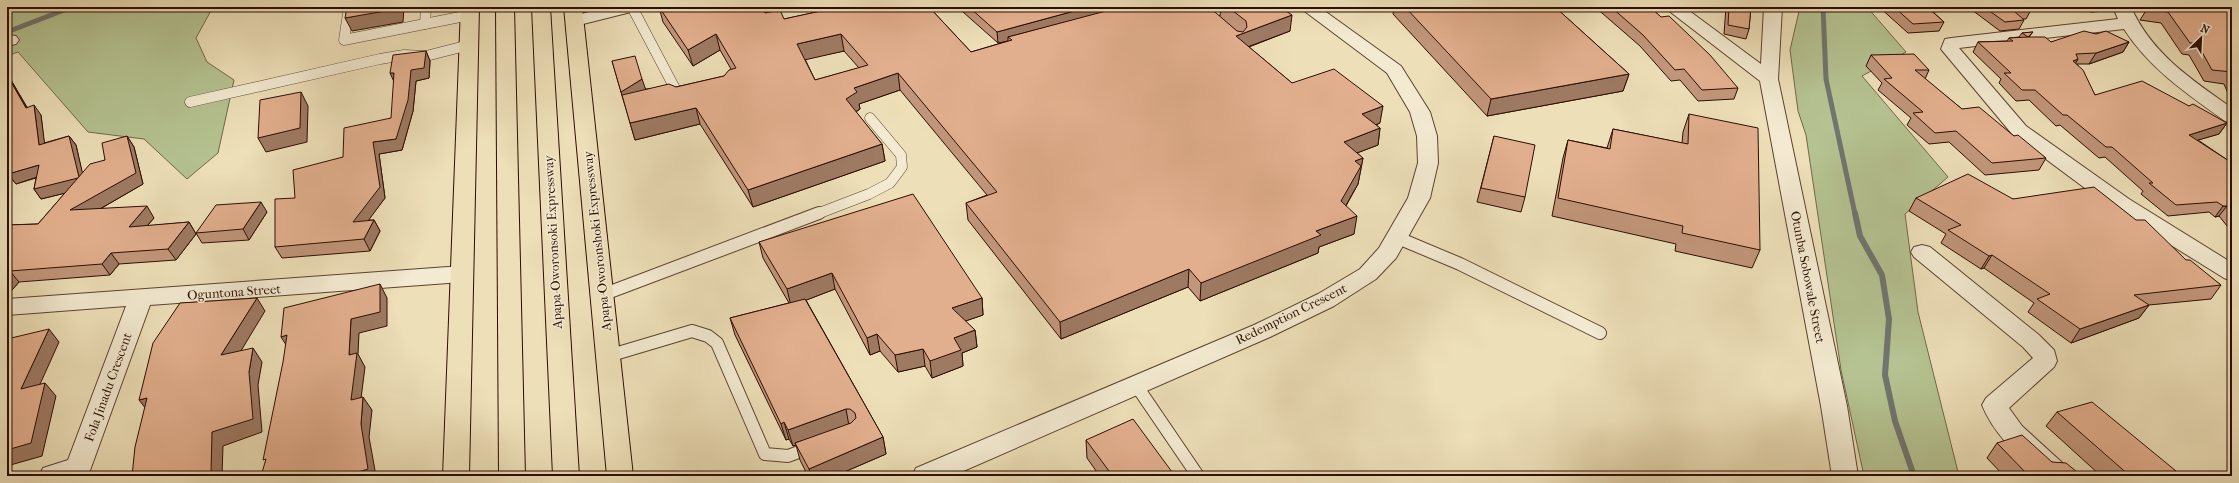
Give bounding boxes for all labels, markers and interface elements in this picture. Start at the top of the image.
north arrow [2181,18,2221,58]
text: N [2198,22,2212,37]
street label: Apapa-Oworonshoki Expressway [580,149,614,333]
street label: Apapa-Oworonsoki Expressway [541,154,565,330]
street label: Otunba Sobowale Street [1788,210,1828,345]
street label: Redemption Crescent [1233,280,1349,347]
street label: Oguntona Street [187,281,282,303]
street label: Fola Jinadu Crescent [81,330,135,443]

